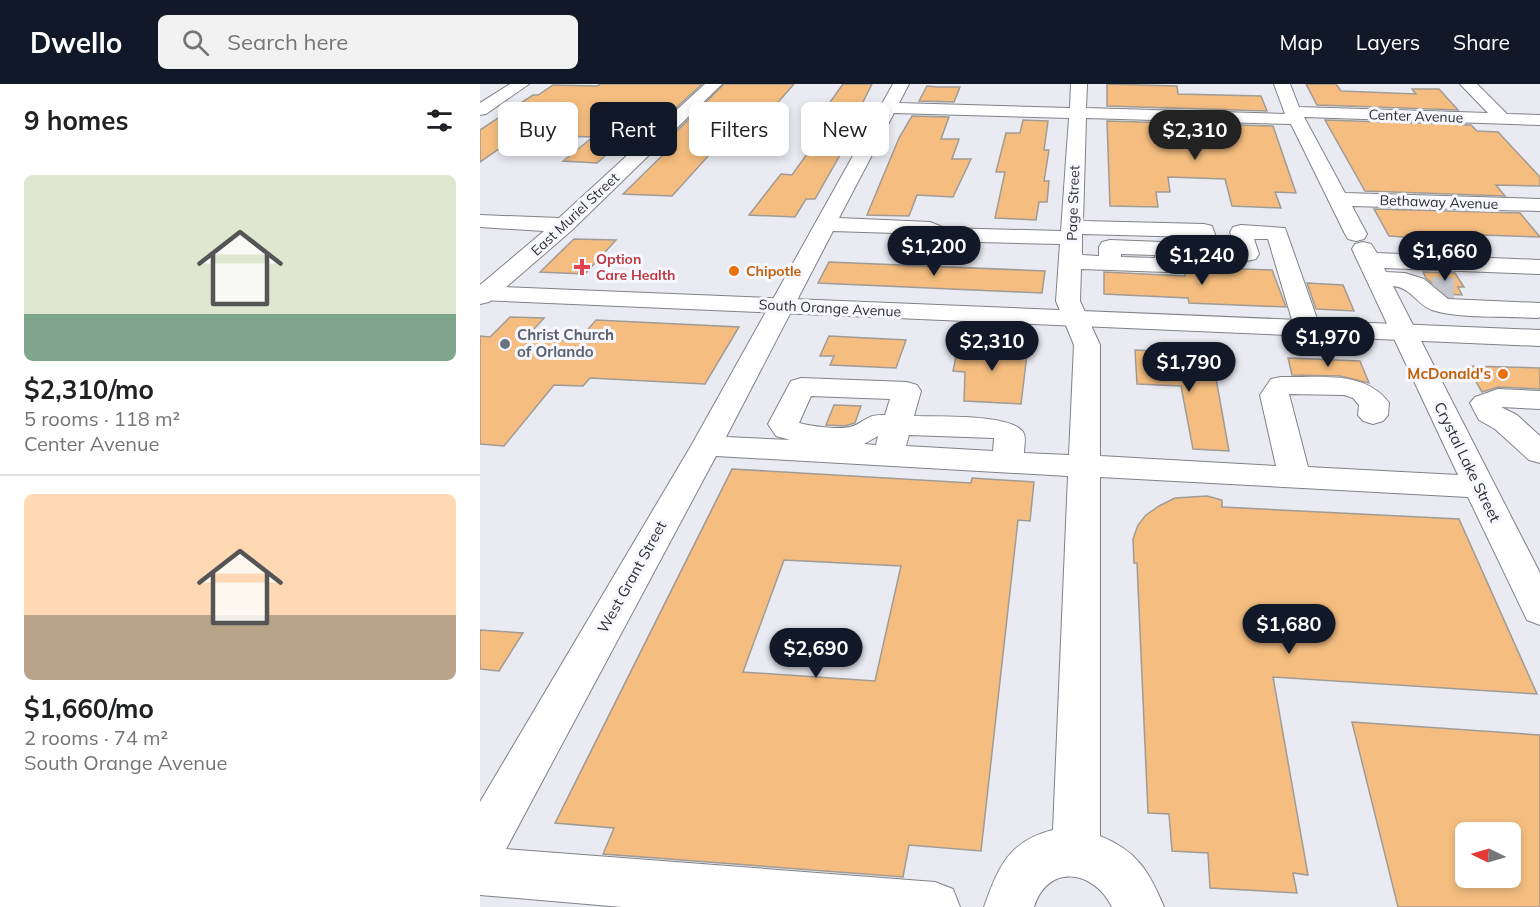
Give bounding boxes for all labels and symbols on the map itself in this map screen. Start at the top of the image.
street label: Center Avenue [1368,105,1464,127]
pin: $2,310 [1146,110,1244,161]
street label: Page Street [1063,165,1083,241]
street label: East Muriel Street [527,169,623,259]
street label: Bethaway Avenue [1379,191,1499,213]
pin: $1,200 [885,226,983,277]
pin: $1,660 [1396,231,1494,282]
pin: $1,240 [1153,235,1251,286]
place label: Option Care Health [596,250,676,284]
marker: Option Care Health [573,258,591,276]
place label: Chipotle [746,262,802,280]
marker: Chipotle [727,264,741,278]
street label: South Orange Avenue [758,295,902,321]
pin: $1,970 [1279,317,1377,368]
pin: $2,310 [943,321,1041,372]
place label: Christ Church of Orlando [517,325,614,361]
marker: Christ Church of Orlando [498,337,512,351]
pin: $1,790 [1140,342,1238,393]
place label: McDonald's [1407,364,1491,383]
marker: McDonald's [1496,367,1510,381]
street label: Crystal Lake Street [1430,399,1505,525]
street label: West Grant Street [593,517,670,636]
pin: $1,680 [1240,604,1338,655]
pin: $2,690 [767,628,865,679]
north arrow [1455,822,1521,888]

